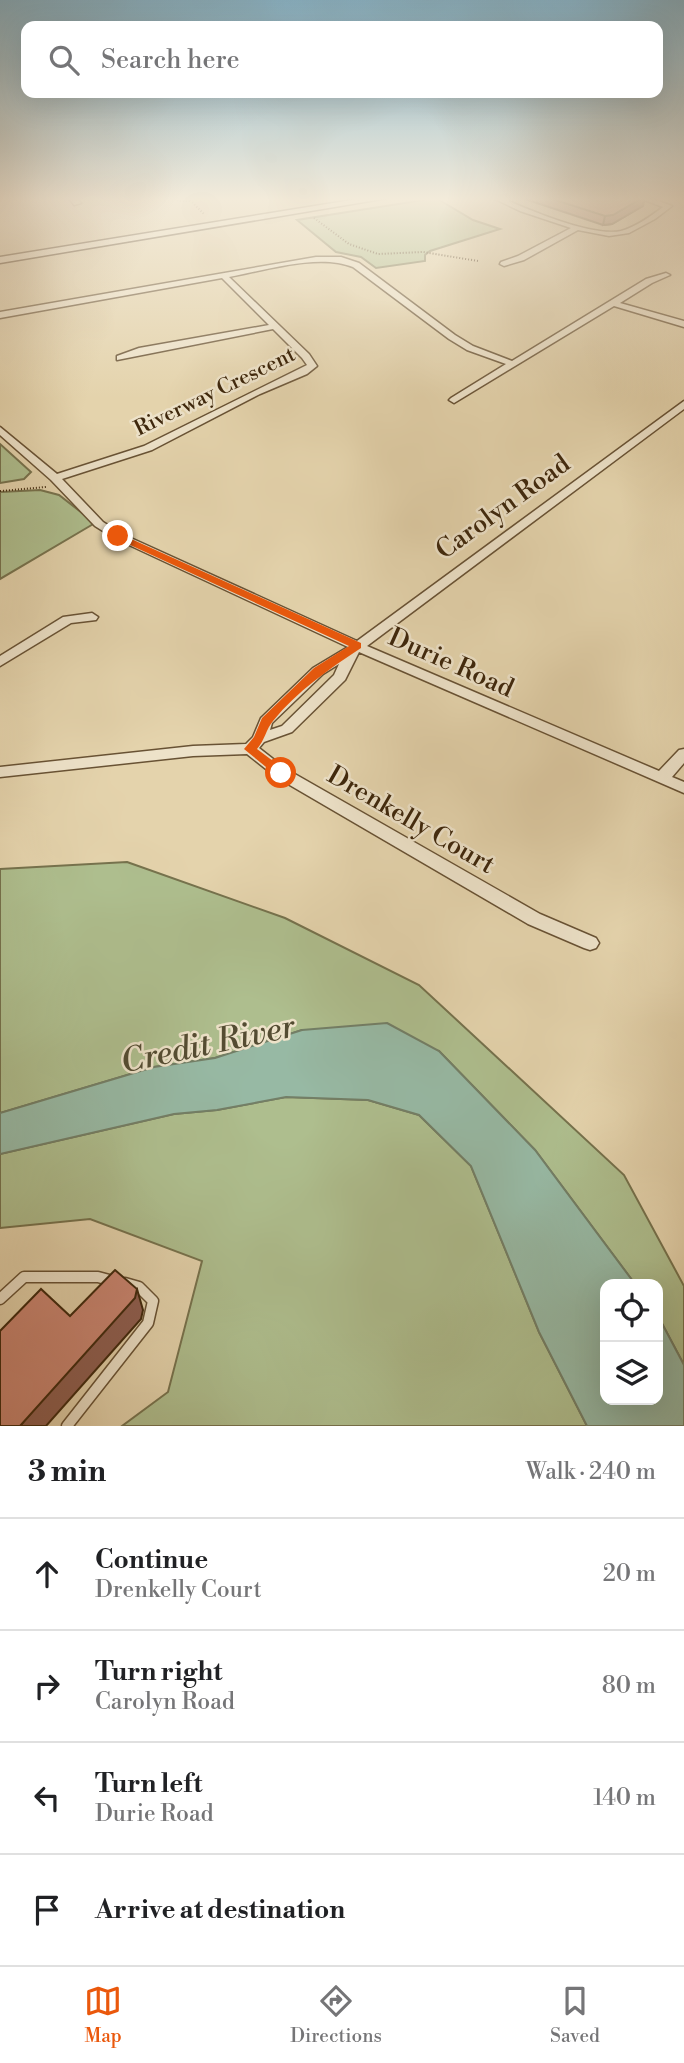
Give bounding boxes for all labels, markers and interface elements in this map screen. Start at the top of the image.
search box [21,21,663,98]
icon: search [45,41,83,79]
text: Search here [101,44,240,76]
street label: Riverway Crescent [130,342,300,442]
street label: Carolyn Road [430,447,577,566]
route end [102,520,133,551]
street label: Durie Road [383,621,519,705]
route start [265,757,296,788]
street label: Drenkelly Court [321,759,501,881]
water label: Credit River [117,1006,300,1083]
map controls [600,1279,663,1405]
button: locate [600,1279,663,1342]
button: layers [600,1342,663,1405]
text: 3 min [28,1453,106,1491]
text: Walk · 240 m [526,1458,656,1486]
text: Continue [95,1544,208,1576]
icon: ahead [28,1555,66,1593]
text: 20 m [603,1560,656,1588]
text: Drenkelly Court [95,1576,262,1604]
text: Turn right [95,1656,223,1688]
icon: right [28,1667,66,1705]
text: 80 m [602,1672,656,1700]
text: Carolyn Road [95,1688,235,1716]
text: Turn left [95,1768,203,1800]
icon: left [28,1779,66,1817]
text: 140 m [593,1784,656,1812]
text: Durie Road [95,1800,214,1828]
icon: arrive [28,1891,66,1929]
text: Arrive at destination [95,1894,345,1926]
tab: Map [84,1982,122,2048]
tab: Directions [290,1982,382,2048]
tab: Saved [550,1982,600,2048]

